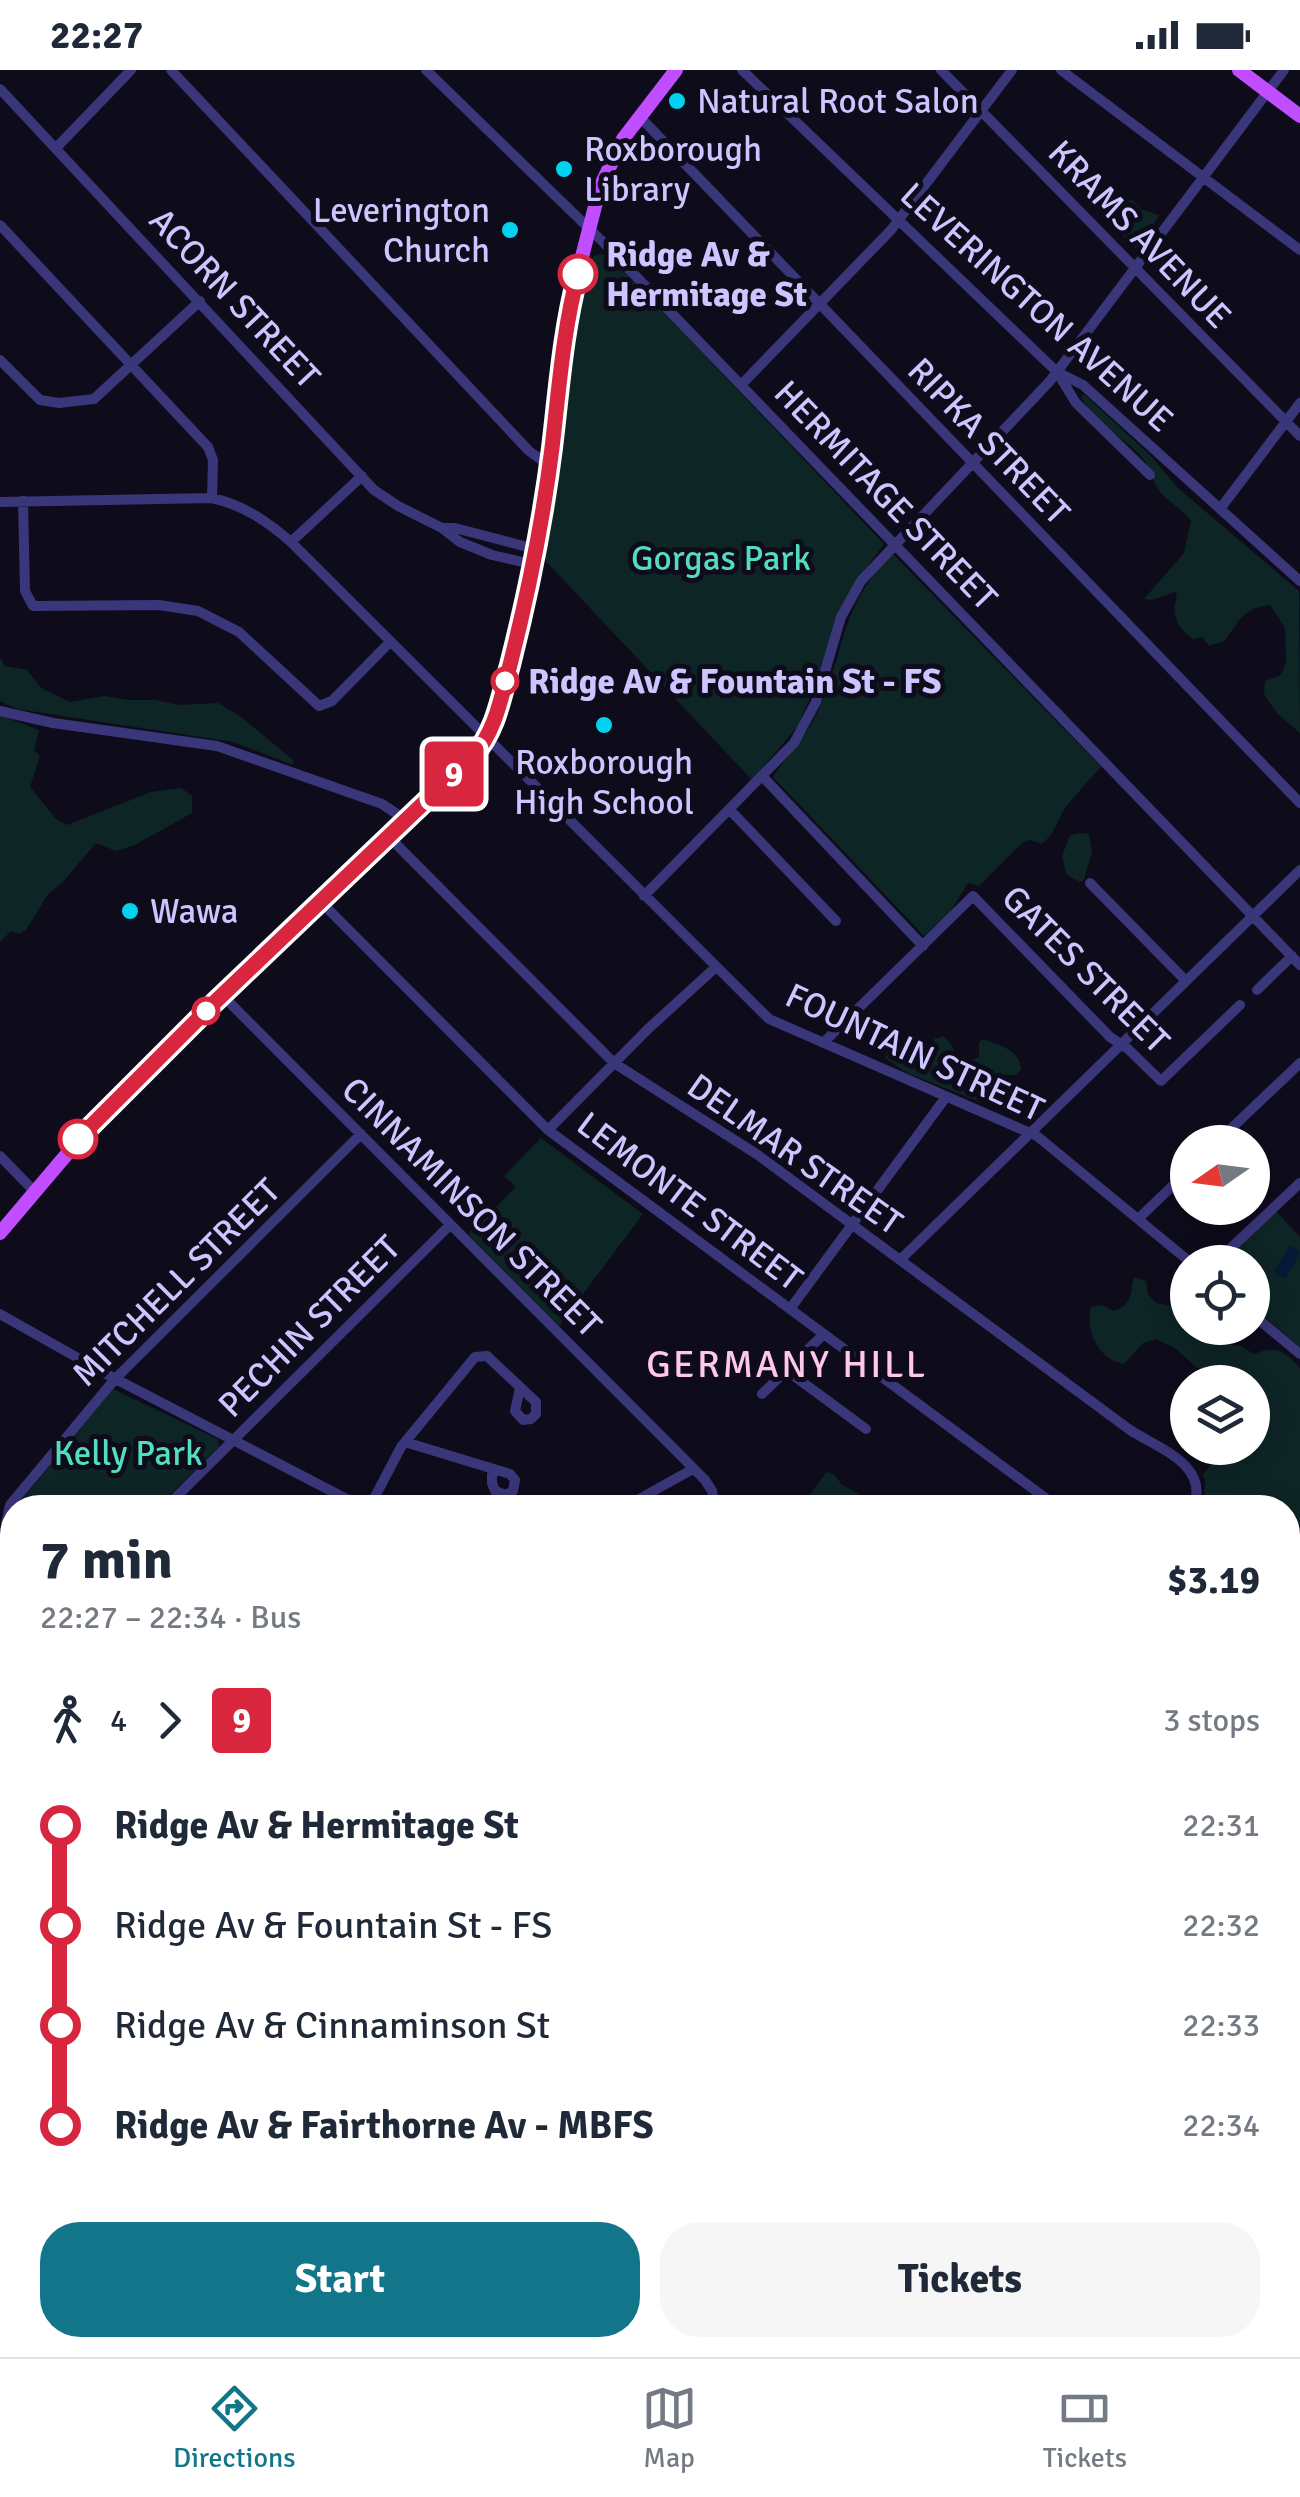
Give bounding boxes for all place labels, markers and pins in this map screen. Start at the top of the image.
place label: Natural Root Salon [697,80,979,123]
marker: Natural Root Salon [666,90,688,112]
place label: Roxborough Library [584,128,762,211]
marker: Roxborough Library [553,158,575,180]
place label: Leverington Church [313,189,490,272]
marker: Leverington Church [499,219,521,241]
place label: Ridge Av & Hermitage St [606,233,807,316]
marker: Ridge Av & Hermitage St [559,255,597,293]
place label: Ridge Av & Fountain St - FS [528,660,942,703]
marker: Ridge Av & Fountain St - FS [492,668,518,694]
marker: Roxborough High School [593,714,615,736]
place label: Roxborough High School [514,741,694,824]
place label: Wawa [150,890,239,933]
marker: Wawa [119,900,141,922]
unlabelled marker [193,998,219,1024]
unlabelled marker [59,1120,97,1158]

